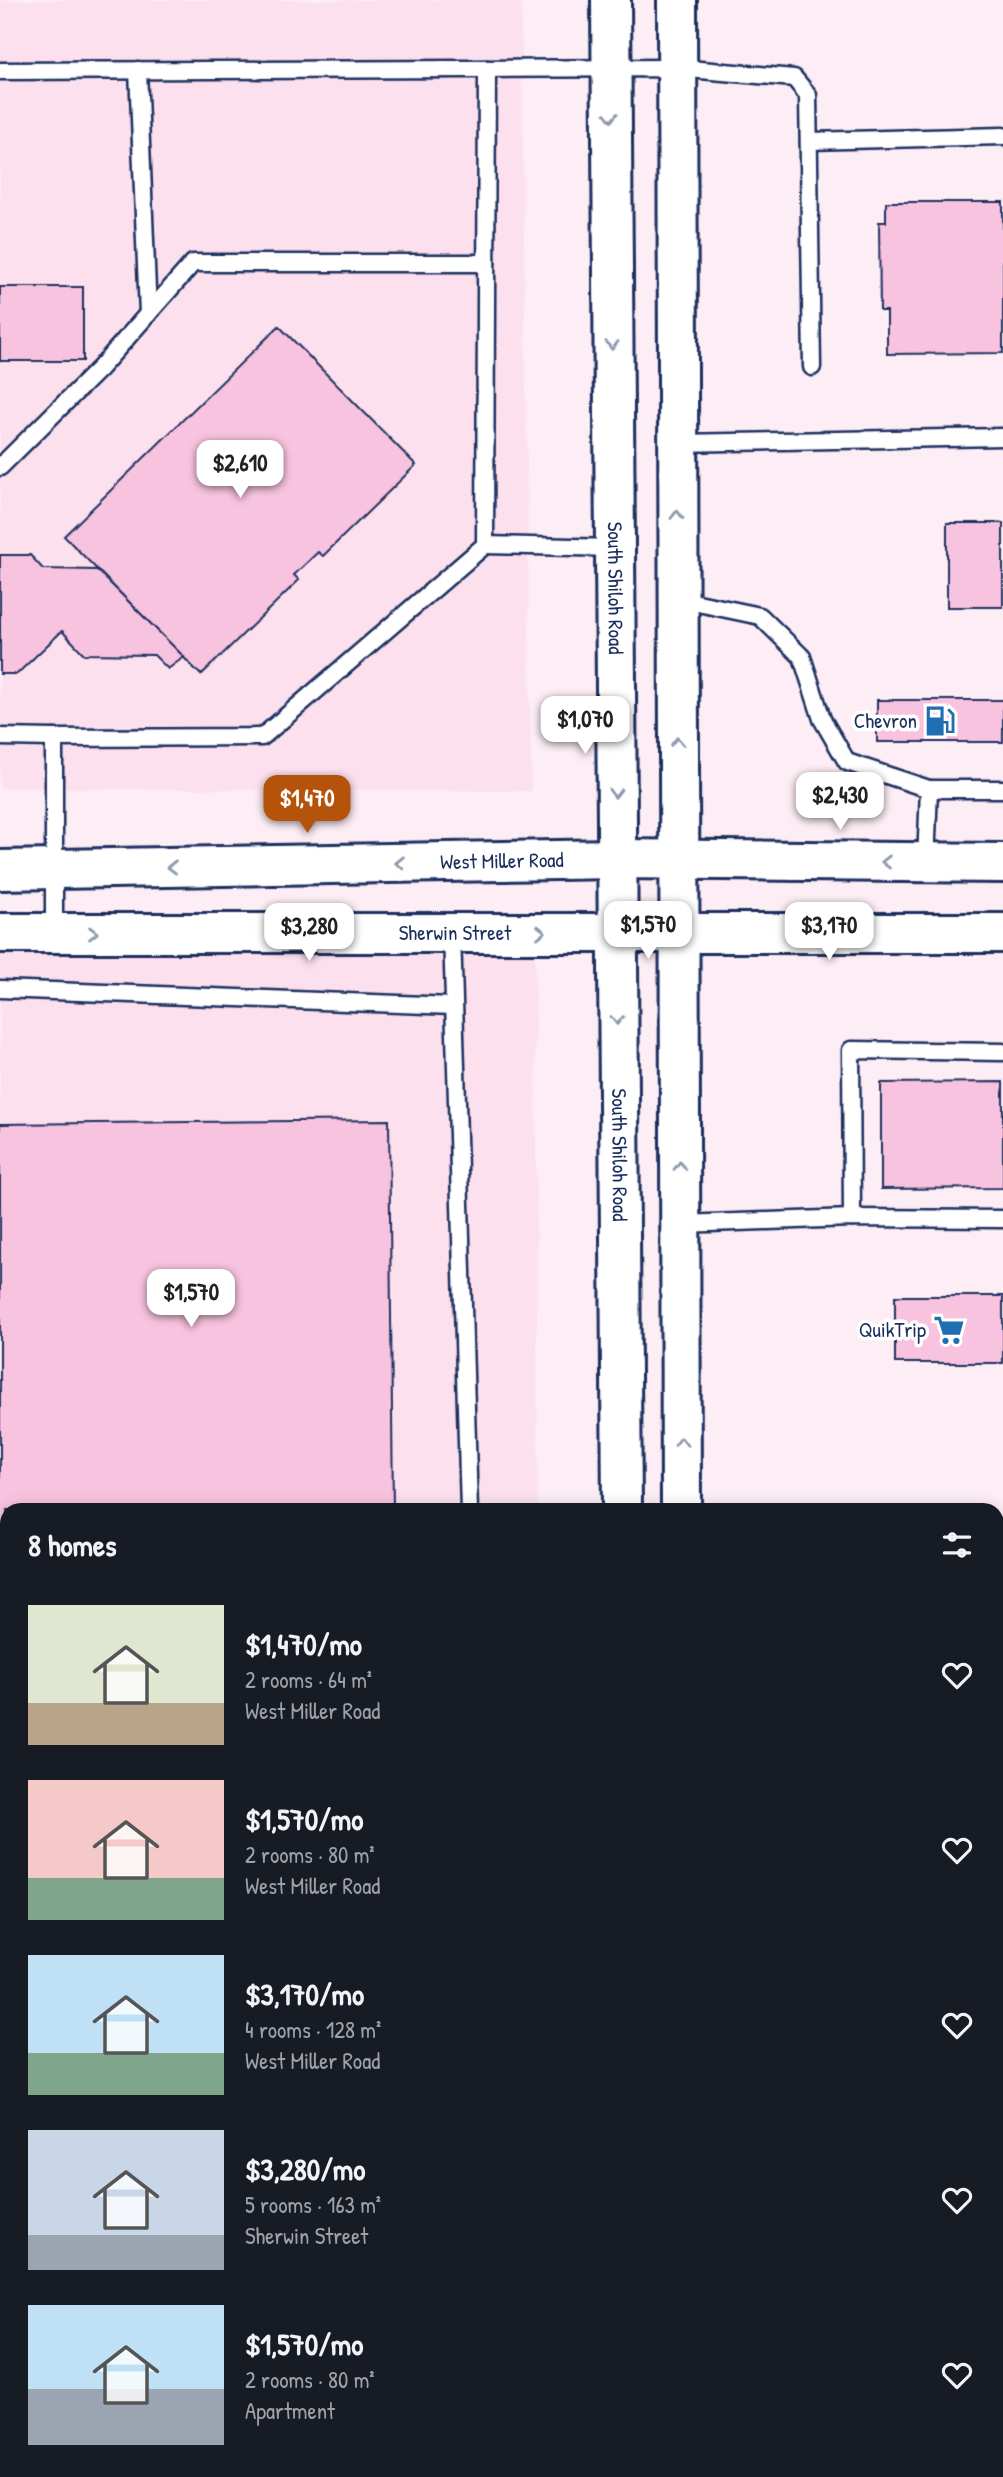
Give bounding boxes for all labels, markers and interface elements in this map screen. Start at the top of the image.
one-way arrow [603,112,619,123]
one-way arrow [604,340,620,350]
pin: $2,610 [183,440,297,500]
text: $2,610 [213,447,267,478]
one-way arrow [669,509,685,519]
street label: South Shiloh Road [601,521,631,654]
pin: $1,070 [528,696,642,756]
text: $1,070 [557,703,613,734]
fuel station icon: Chevron [923,704,957,738]
place label: Chevron [854,706,917,735]
one-way arrow [669,736,685,747]
pin: $2,430 [783,772,897,832]
pin: $1,470 [250,776,364,835]
text: $2,430 [812,779,868,810]
text: $1,470 [280,782,334,813]
one-way arrow [607,788,623,798]
street label: West Miller Road [440,845,564,876]
one-way arrow [880,854,891,870]
one-way arrow [394,855,405,871]
one-way arrow [167,859,177,875]
pin: $1,570 [591,902,705,961]
pin: $3,170 [772,902,886,962]
pin: $3,280 [252,904,366,963]
text: $1,570 [620,908,676,939]
text: $3,170 [801,909,857,940]
text: $3,280 [280,910,338,941]
street label: Sherwin Street [399,918,512,947]
one-way arrow [536,924,546,940]
one-way arrow [87,926,98,941]
one-way arrow [609,1015,625,1026]
street label: South Shiloh Road [605,1088,635,1221]
one-way arrow [672,1160,688,1170]
pin: $1,570 [134,1270,248,1329]
text: $1,570 [163,1276,219,1307]
supermarket icon: QuikTrip [932,1313,966,1347]
place label: QuikTrip [859,1315,926,1344]
one-way arrow [673,1436,689,1447]
text: 8 homes [28,1525,116,1565]
icon: filters [938,1526,976,1564]
text: $1,470/mo [245,1624,362,1664]
icon: home [84,1633,168,1717]
icon: heart [938,1656,976,1694]
text: 2 rooms · 64 m² [245,1664,372,1695]
text: West Miller Road [245,1695,380,1726]
text: $1,570/mo [245,1799,363,1839]
icon: home [84,1808,168,1892]
icon: heart [938,1831,976,1869]
text: 2 rooms · 80 m² [245,1839,375,1870]
text: West Miller Road [245,1870,380,1901]
text: $3,170/mo [245,1974,364,2014]
icon: home [84,1983,168,2067]
icon: heart [938,2006,976,2044]
text: 4 rooms · 128 m² [245,2014,381,2045]
text: West Miller Road [245,2045,380,2076]
text: $3,280/mo [245,2149,365,2189]
icon: home [84,2158,168,2242]
icon: heart [938,2181,976,2219]
text: 5 rooms · 163 m² [245,2189,381,2220]
text: Sherwin Street [245,2220,368,2251]
text: $1,570/mo [245,2324,363,2364]
icon: home [84,2333,168,2417]
icon: heart [938,2356,976,2394]
text: 2 rooms · 80 m² [245,2364,375,2395]
text: Apartment [245,2395,335,2426]

